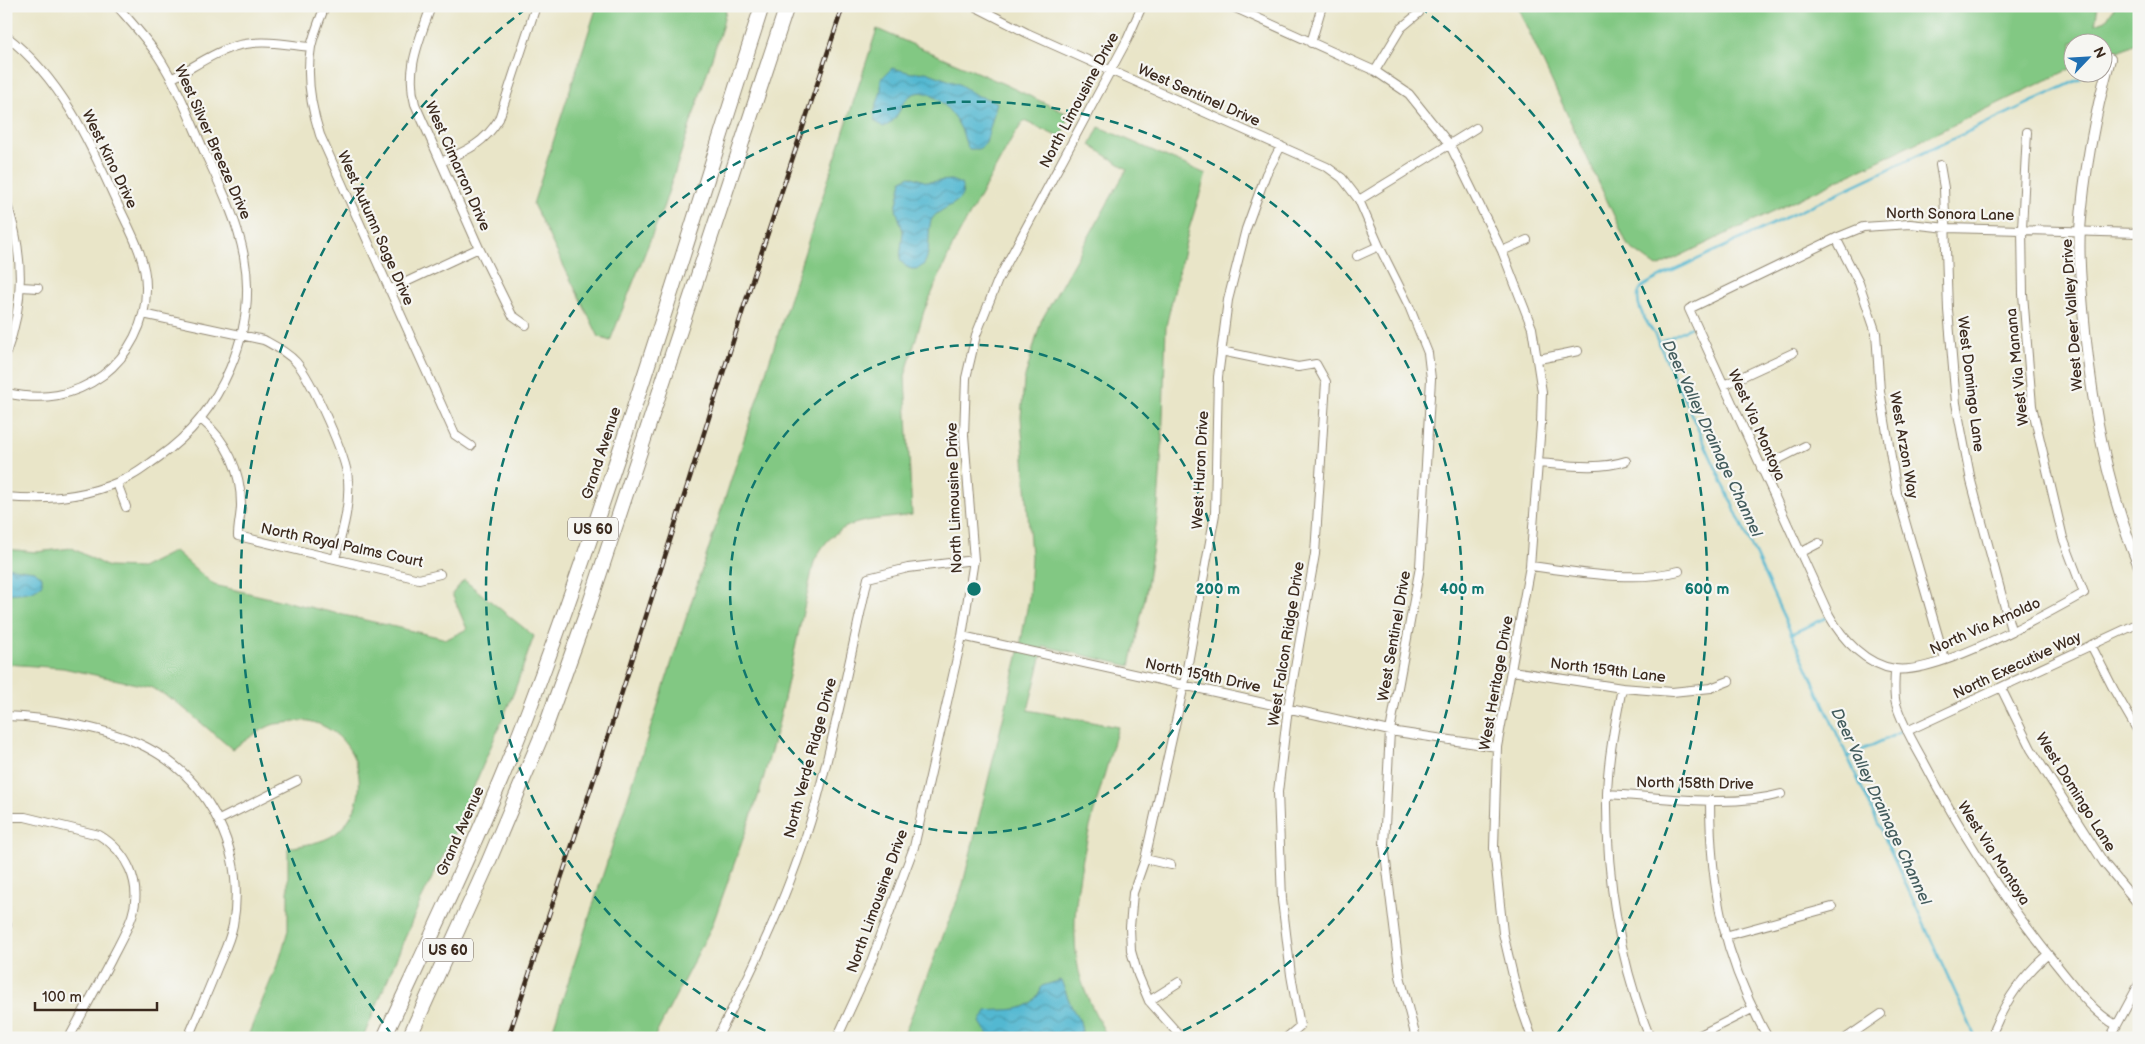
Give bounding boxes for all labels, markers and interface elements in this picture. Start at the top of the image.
street label: North Limousine Drive [1036,29,1123,171]
north arrow [2062,32,2112,82]
text: N [2089,44,2109,61]
street label: West Sentinel Drive [1135,60,1263,131]
street label: West Silver Breeze Drive [170,62,255,223]
street label: West Cimarron Drive [420,99,495,234]
street label: West Kino Drive [77,107,142,212]
street label: West Autumn Sage Drive [333,148,418,308]
street label: North Sonora Lane [1886,204,2014,225]
street label: West Deer Valley Drive [2058,238,2087,392]
street label: West Via Manana [2002,307,2033,427]
street label: West Domingo Lane [1953,315,1988,453]
water label: Deer Valley Drainage Channel [1658,337,1766,541]
street label: West Via Montoya [1723,367,1790,484]
street label: West Arzon Way [1885,390,1922,500]
street label: Grand Avenue [578,404,625,502]
street label: West Huron Drive [1188,410,1213,530]
street label: North Limousine Drive [942,422,967,574]
road number: US 60 [568,518,618,540]
street label: North Royal Palms Court [259,519,425,572]
street label: West Falcon Ridge Drive [1264,560,1309,728]
street label: West Sentinel Drive [1374,569,1415,703]
centre of rings [965,580,983,598]
text: 200 m [1196,580,1240,599]
text: 400 m [1440,580,1484,599]
text: 600 m [1685,580,1730,599]
street label: North Via Arnoldo [1927,594,2043,659]
street label: West Heritage Drive [1475,614,1518,752]
street label: North Executive Way [1950,627,2084,703]
street label: North 159th Drive [1143,654,1262,697]
street label: North 159th Lane [1549,654,1667,687]
street label: North Verde Ridge Drive [780,676,841,840]
water label: Deer Valley Drainage Channel [1827,705,1935,909]
street label: West Domingo Lane [2031,729,2120,855]
street label: North 158th Drive [1636,773,1754,794]
street label: Grand Avenue [432,783,489,879]
street label: West Via Montoya [1953,798,2034,909]
street label: North Limousine Drive [843,827,912,975]
road number: US 60 [423,938,473,962]
scale bar [35,979,158,1011]
text: 100 m [42,988,82,1007]

